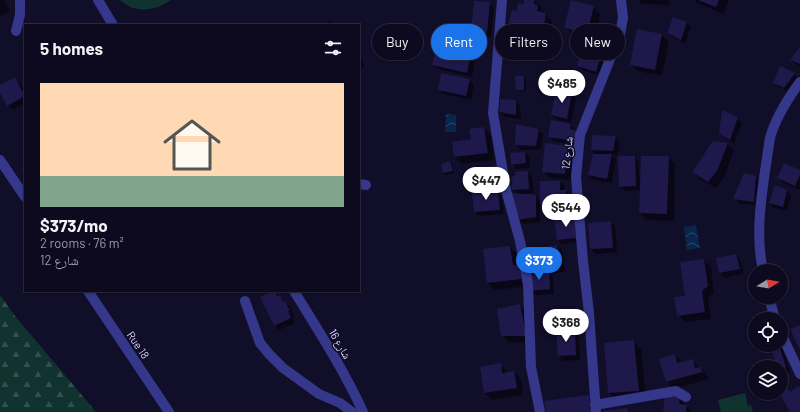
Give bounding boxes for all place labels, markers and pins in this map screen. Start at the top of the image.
pin: $485 [538,70,586,104]
pin: $447 [462,167,510,201]
pin: $544 [542,194,590,228]
pin: $373 [515,247,563,281]
pin: $368 [542,309,590,343]

